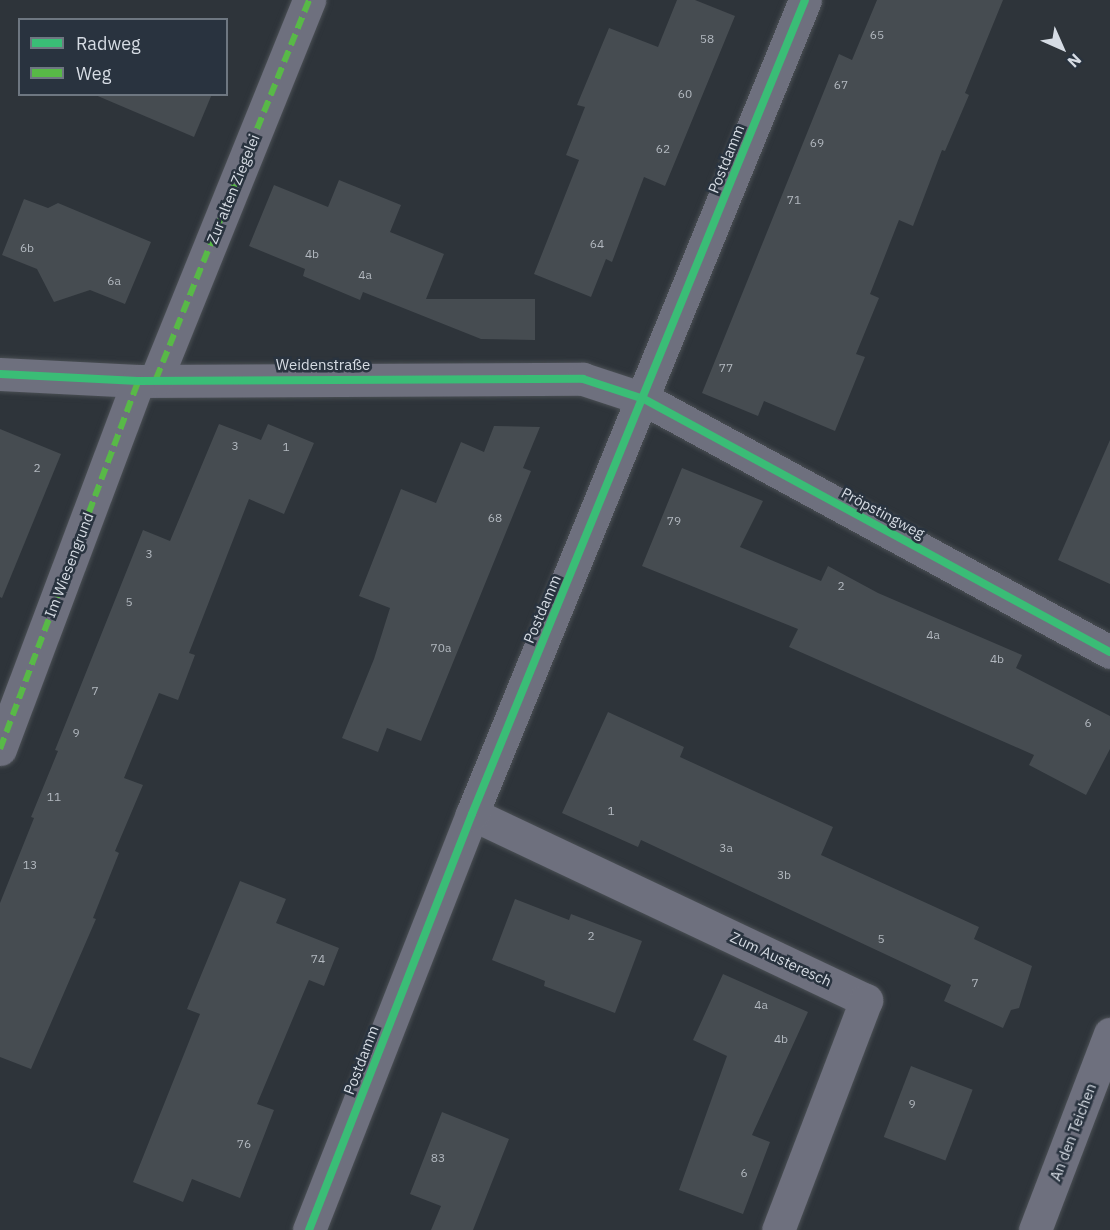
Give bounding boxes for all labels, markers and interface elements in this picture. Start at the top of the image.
legend [18,18,228,96]
north arrow [1032,18,1092,78]
house number: 65 [870,28,884,42]
text: Radweg [76,32,141,55]
house number: 58 [700,32,714,46]
text: N [1064,50,1086,72]
text: Weg [76,62,111,85]
house number: 67 [834,78,848,92]
house number: 60 [678,87,692,101]
street label: Postdamm [704,122,748,196]
street label: Zur alten Ziegelei [203,132,263,246]
house number: 69 [810,136,824,150]
house number: 62 [656,142,670,156]
house number: 71 [787,193,801,207]
house number: 64 [590,237,604,251]
house number: 6b [20,241,34,255]
house number: 4b [305,247,319,261]
house number: 4a [358,268,372,282]
house number: 6a [107,274,121,288]
street label: Weidenstraße [276,356,370,374]
house number: 77 [719,361,733,375]
house number: 3 [231,439,239,453]
house number: 1 [282,440,290,454]
house number: 2 [33,461,41,475]
street label: Pröpstingweg [838,484,928,542]
street label: Im Wiesengrund [41,510,97,620]
house number: 68 [488,511,502,525]
house number: 79 [667,514,681,528]
house number: 3 [145,547,153,561]
street label: Postdamm [520,572,564,646]
house number: 2 [837,579,845,593]
house number: 5 [125,595,133,609]
house number: 4a [926,628,940,642]
house number: 70a [431,641,451,655]
house number: 4b [990,652,1004,666]
house number: 7 [91,684,99,698]
house number: 6 [1084,716,1092,730]
house number: 9 [72,726,80,740]
house number: 11 [47,790,61,804]
house number: 1 [607,804,615,818]
house number: 3a [719,841,733,855]
house number: 13 [23,858,37,872]
house number: 3b [777,868,791,882]
street label: Zum Austeresch [728,928,834,990]
house number: 2 [587,929,595,943]
house number: 5 [877,932,885,946]
house number: 74 [311,952,325,966]
house number: 7 [971,976,979,990]
house number: 4a [754,998,768,1012]
street label: Postdamm [340,1023,382,1097]
house number: 4b [774,1032,788,1046]
street label: An den Teichen [1046,1081,1100,1183]
house number: 9 [908,1097,916,1111]
house number: 76 [237,1137,251,1151]
house number: 83 [431,1151,445,1165]
house number: 6 [740,1166,748,1180]

